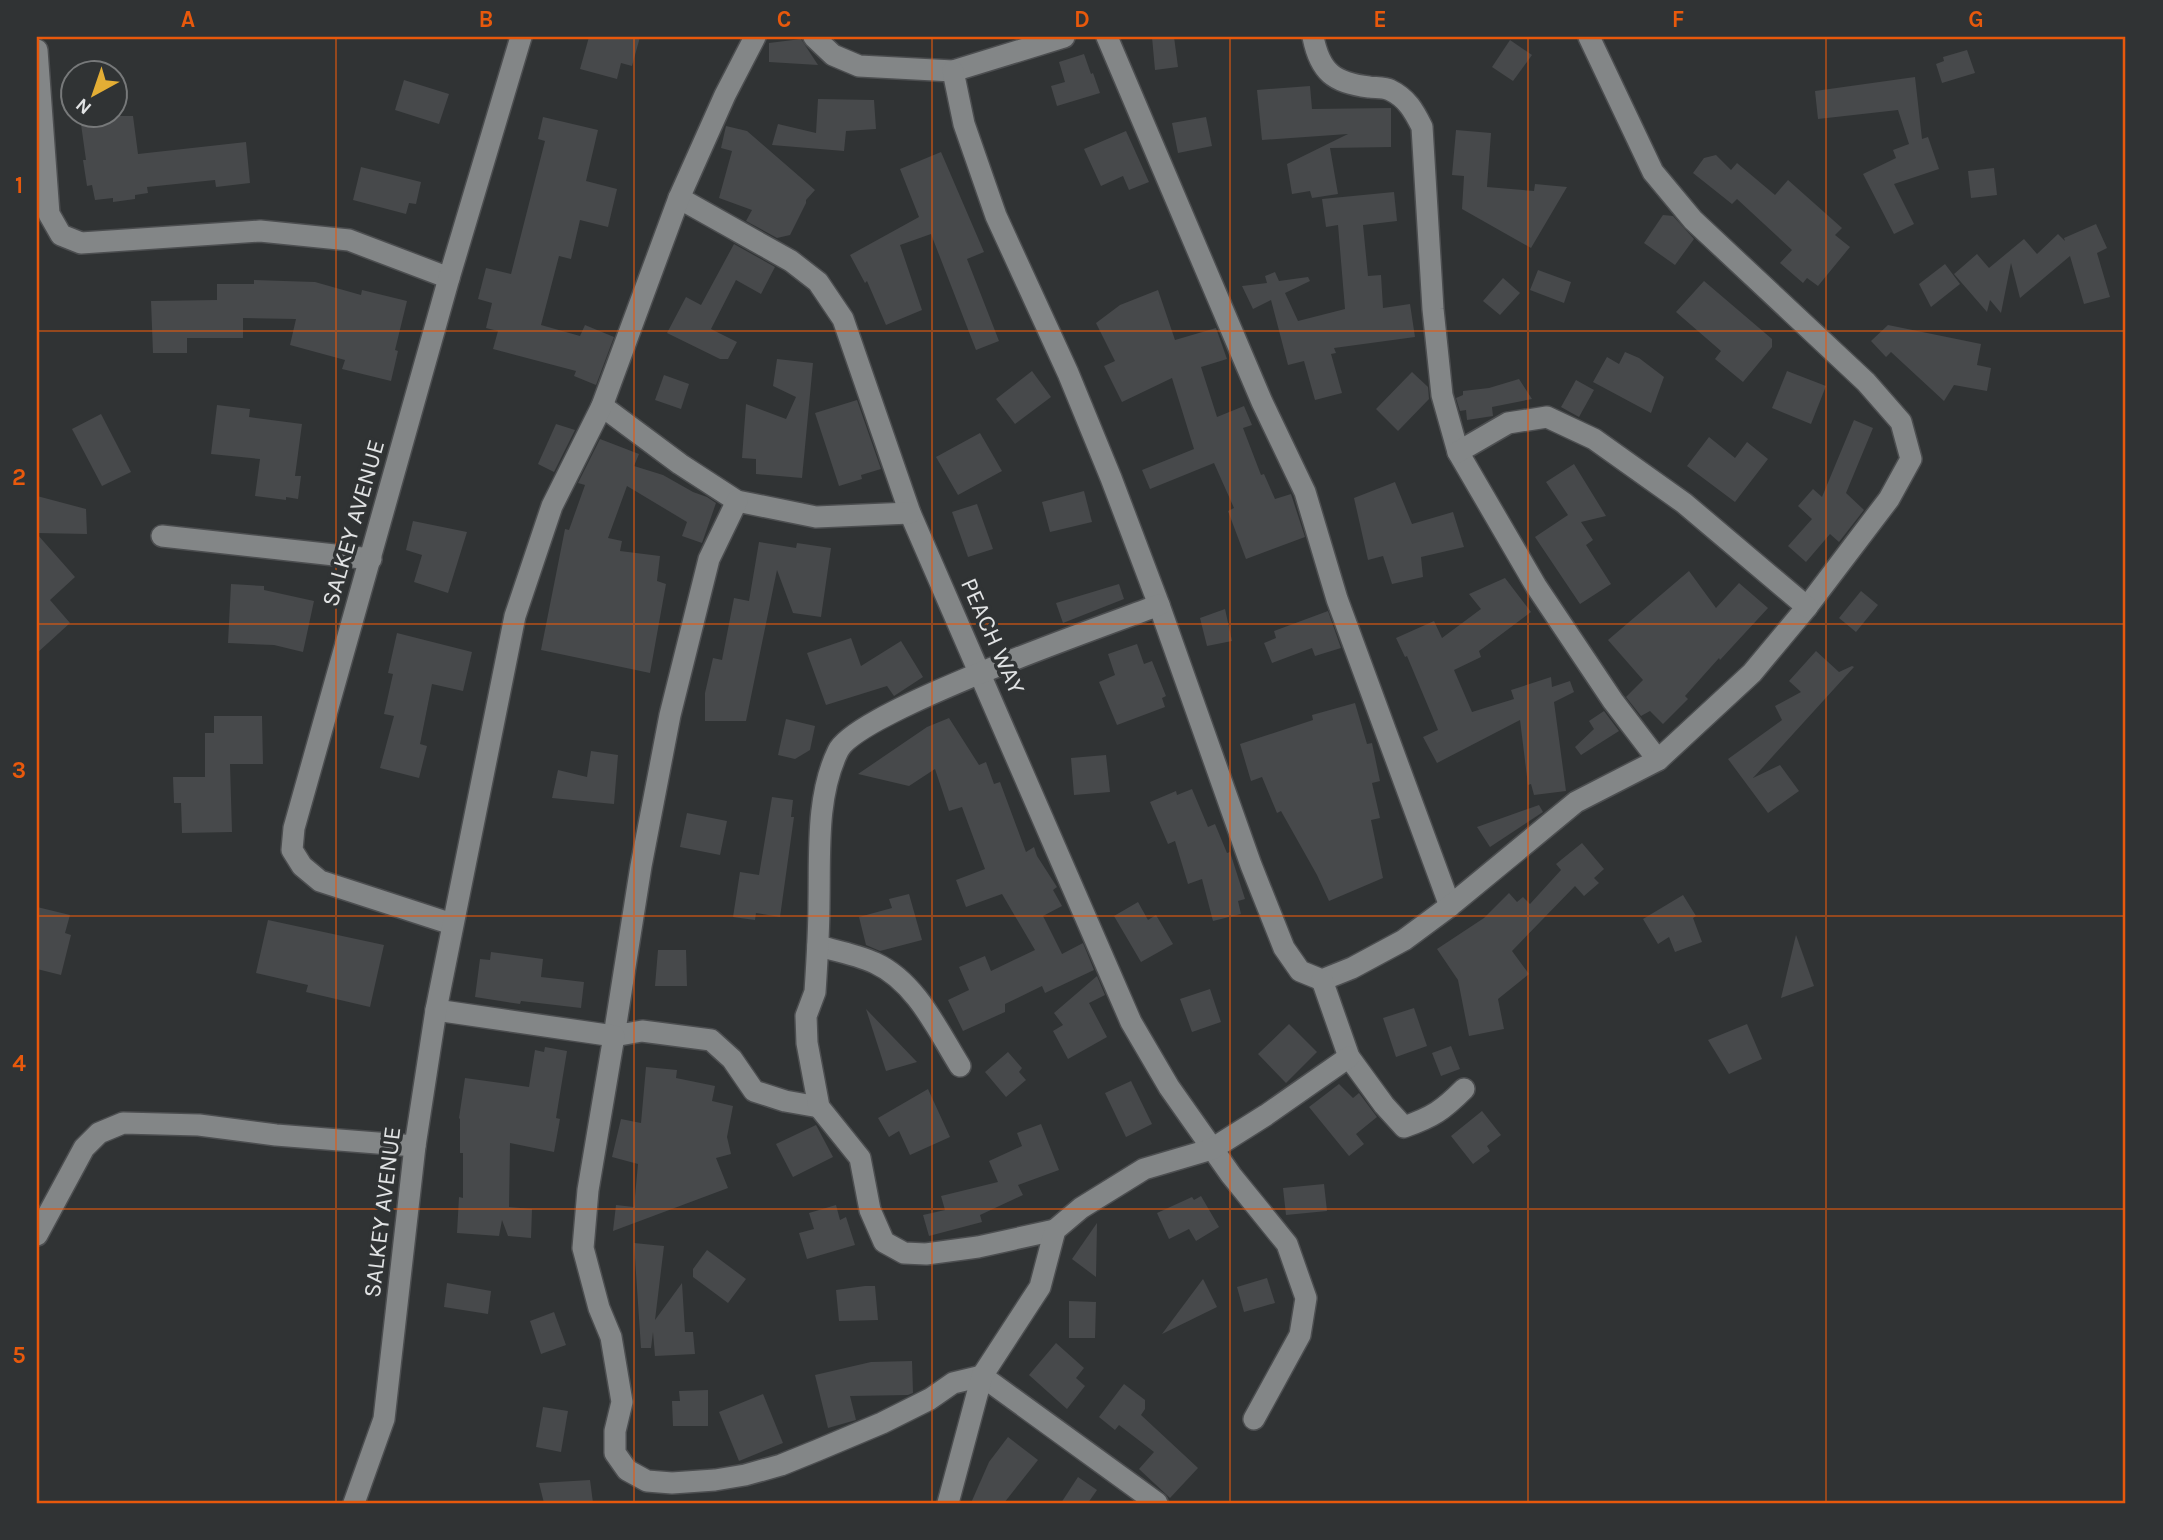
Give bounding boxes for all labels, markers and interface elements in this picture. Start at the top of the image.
text: A [181,6,195,33]
text: B [479,6,493,33]
text: C [777,6,791,33]
text: D [1074,6,1090,33]
text: E [1373,6,1387,33]
text: F [1672,6,1684,33]
text: G [1968,6,1984,33]
north arrow [60,60,130,130]
text: N [71,93,96,119]
text: 1 [15,172,23,199]
street label: SALKEY AVENUE [316,436,390,610]
text: 2 [12,464,26,491]
street label: PEACH WAY [955,574,1031,698]
text: 3 [12,757,26,784]
text: 4 [12,1050,26,1077]
street label: SALKEY AVENUE [358,1125,406,1299]
text: 5 [12,1342,26,1369]

